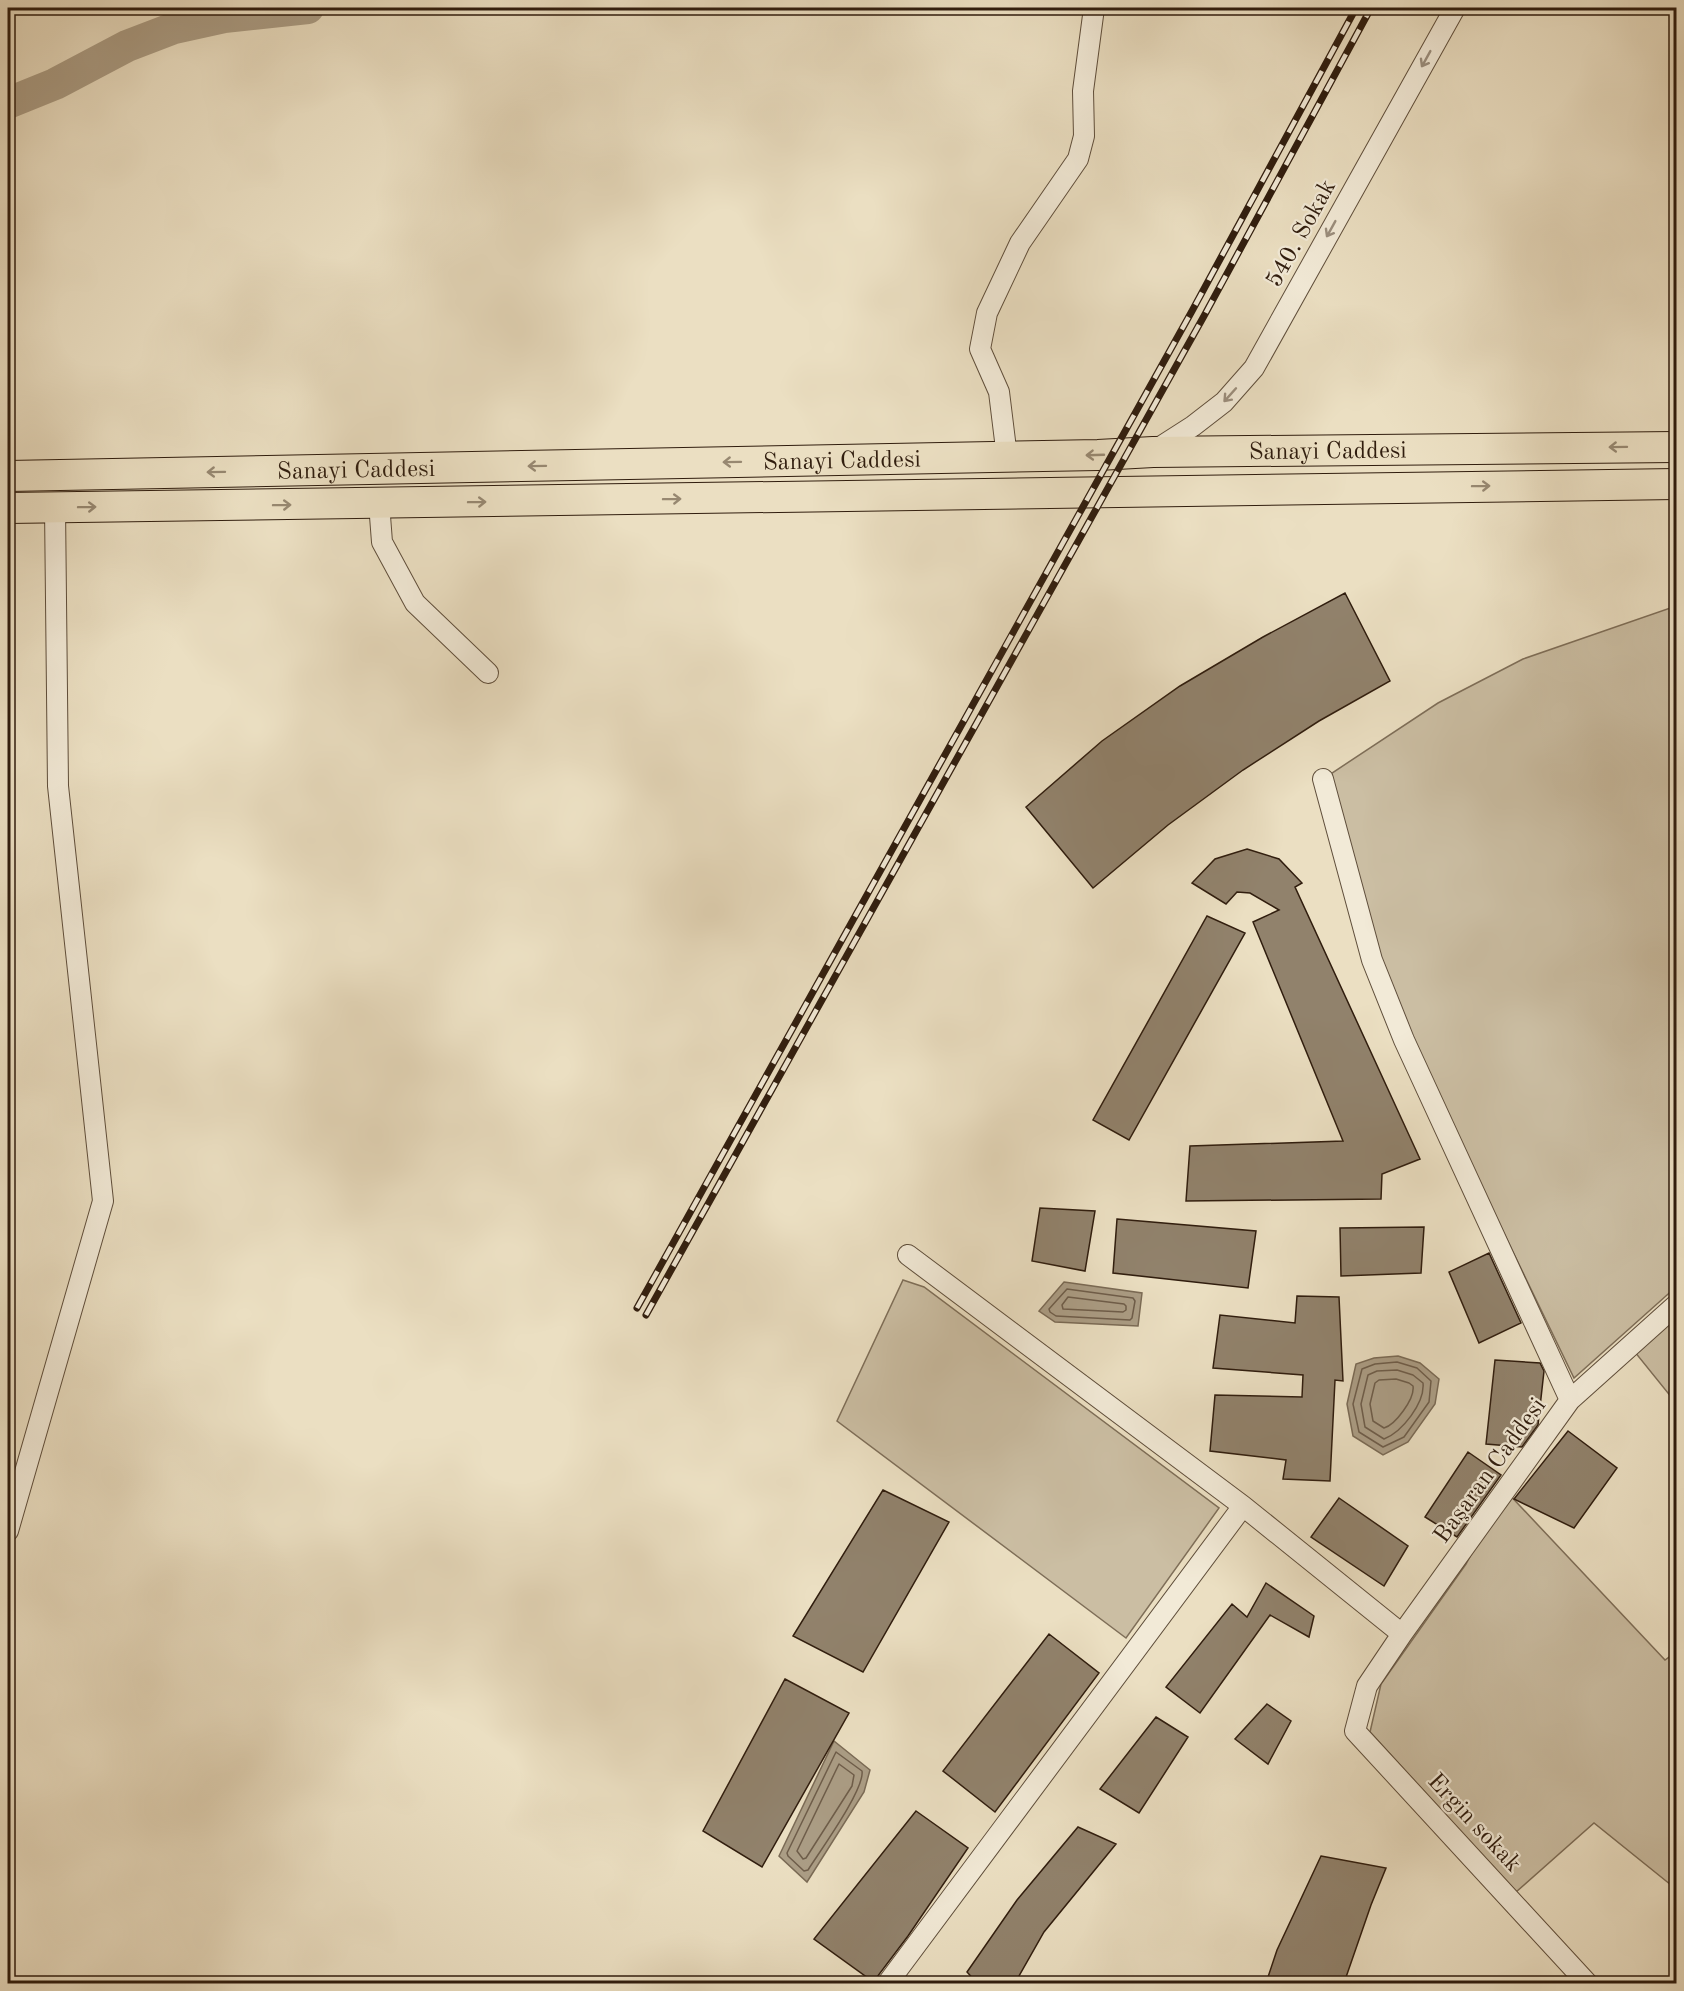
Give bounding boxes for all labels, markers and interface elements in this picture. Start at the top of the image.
one-way arrow [1420,49,1431,67]
street label: 540. Sokak [1262,176,1341,292]
one-way arrow [1325,220,1337,237]
one-way arrow [1223,387,1237,402]
street label: Sanayi Caddesi [1249,440,1407,465]
one-way arrow [1609,441,1629,453]
street label: Sanayi Caddesi [763,448,921,475]
one-way arrow [1086,449,1105,461]
one-way arrow [723,456,743,468]
street label: Sanayi Caddesi [277,458,435,485]
one-way arrow [528,460,548,472]
one-way arrow [207,466,227,478]
one-way arrow [1471,480,1491,491]
one-way arrow [661,493,681,504]
one-way arrow [466,496,486,508]
one-way arrow [271,499,291,510]
one-way arrow [76,501,96,512]
street label: Başaran Caddesi [1430,1394,1551,1548]
street label: Ergin sokak [1422,1770,1525,1877]

